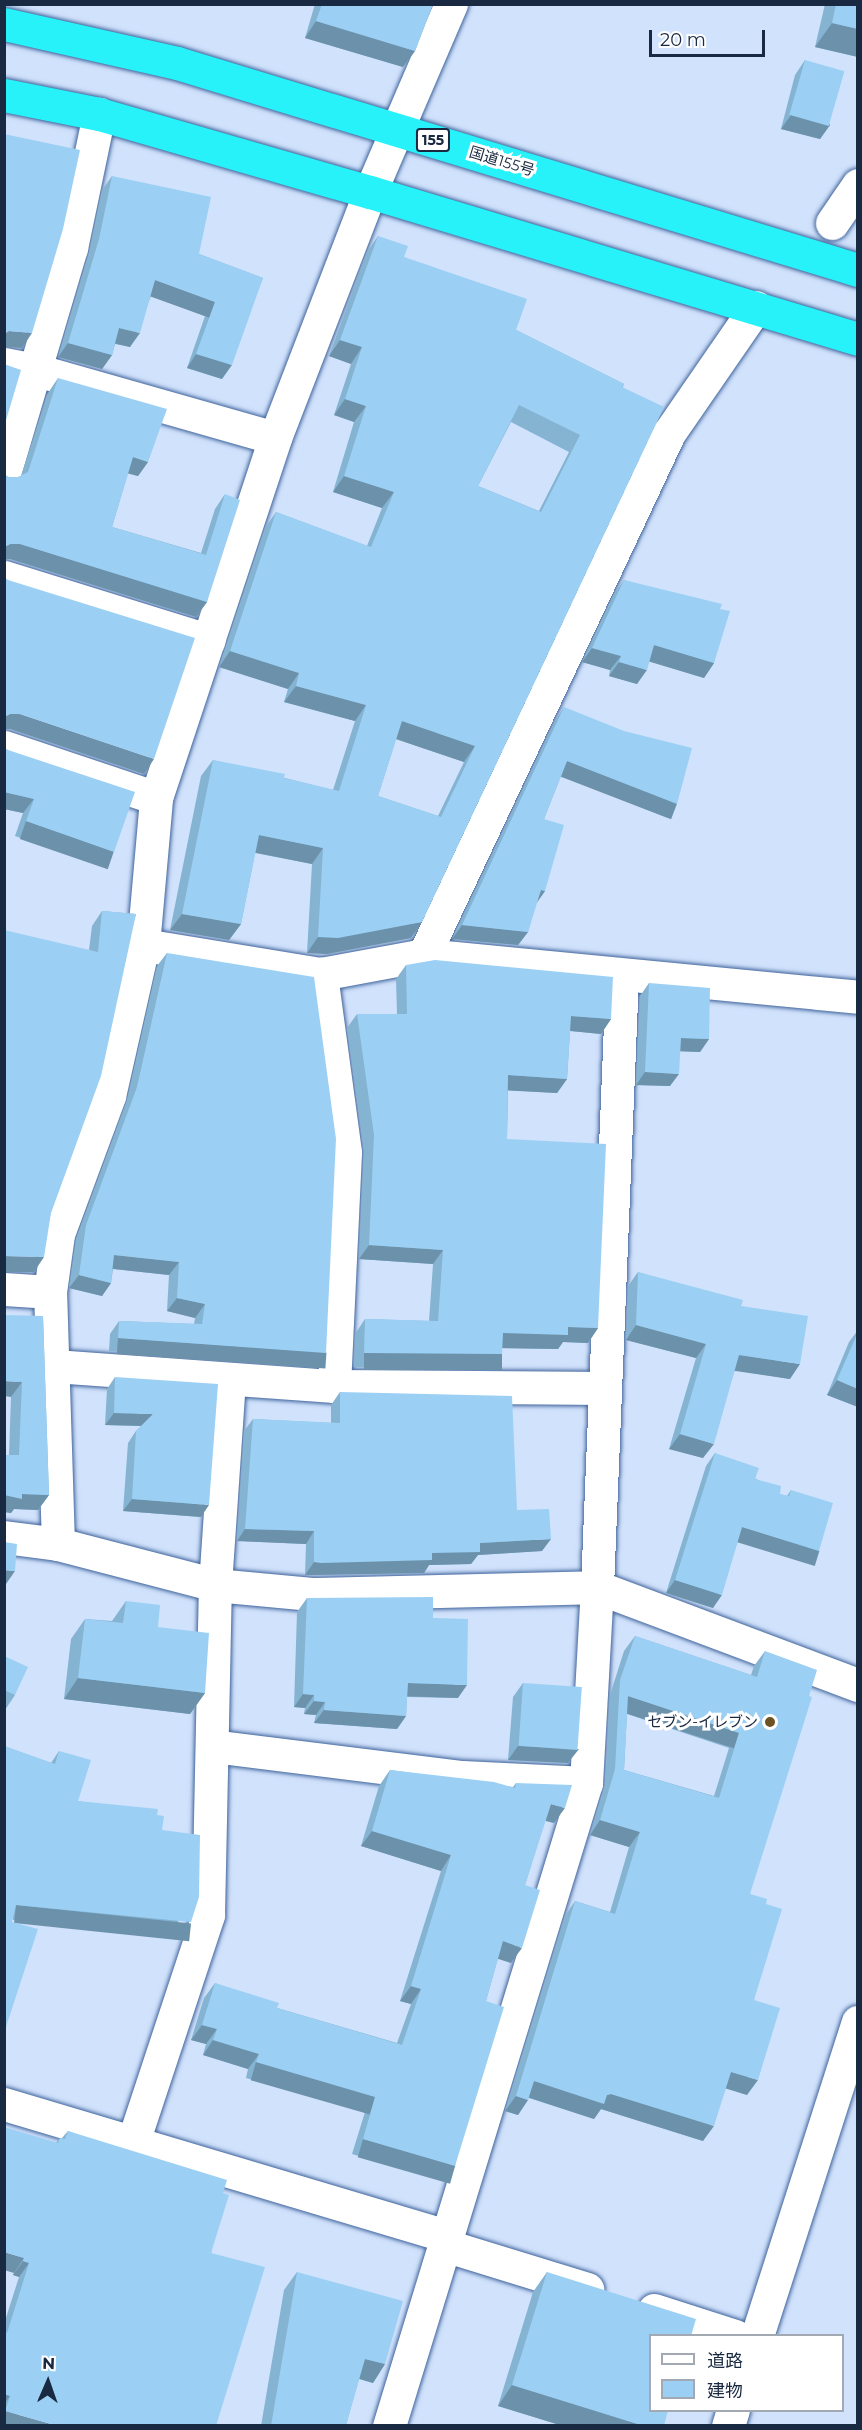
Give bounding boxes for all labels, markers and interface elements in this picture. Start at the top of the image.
scale bar [652,18,768,56]
text: 20 m [660,29,706,51]
road number: 155 [415,129,451,151]
street label: 国道155号 [467,143,537,179]
place label: セブン-イレブン [647,1713,758,1731]
marker: セブン-イレブン [763,1715,777,1729]
legend [649,2334,844,2412]
text: 道路 [707,2350,743,2372]
north arrow [18,2352,78,2412]
text: N [42,2354,55,2373]
text: 建物 [707,2380,743,2402]

